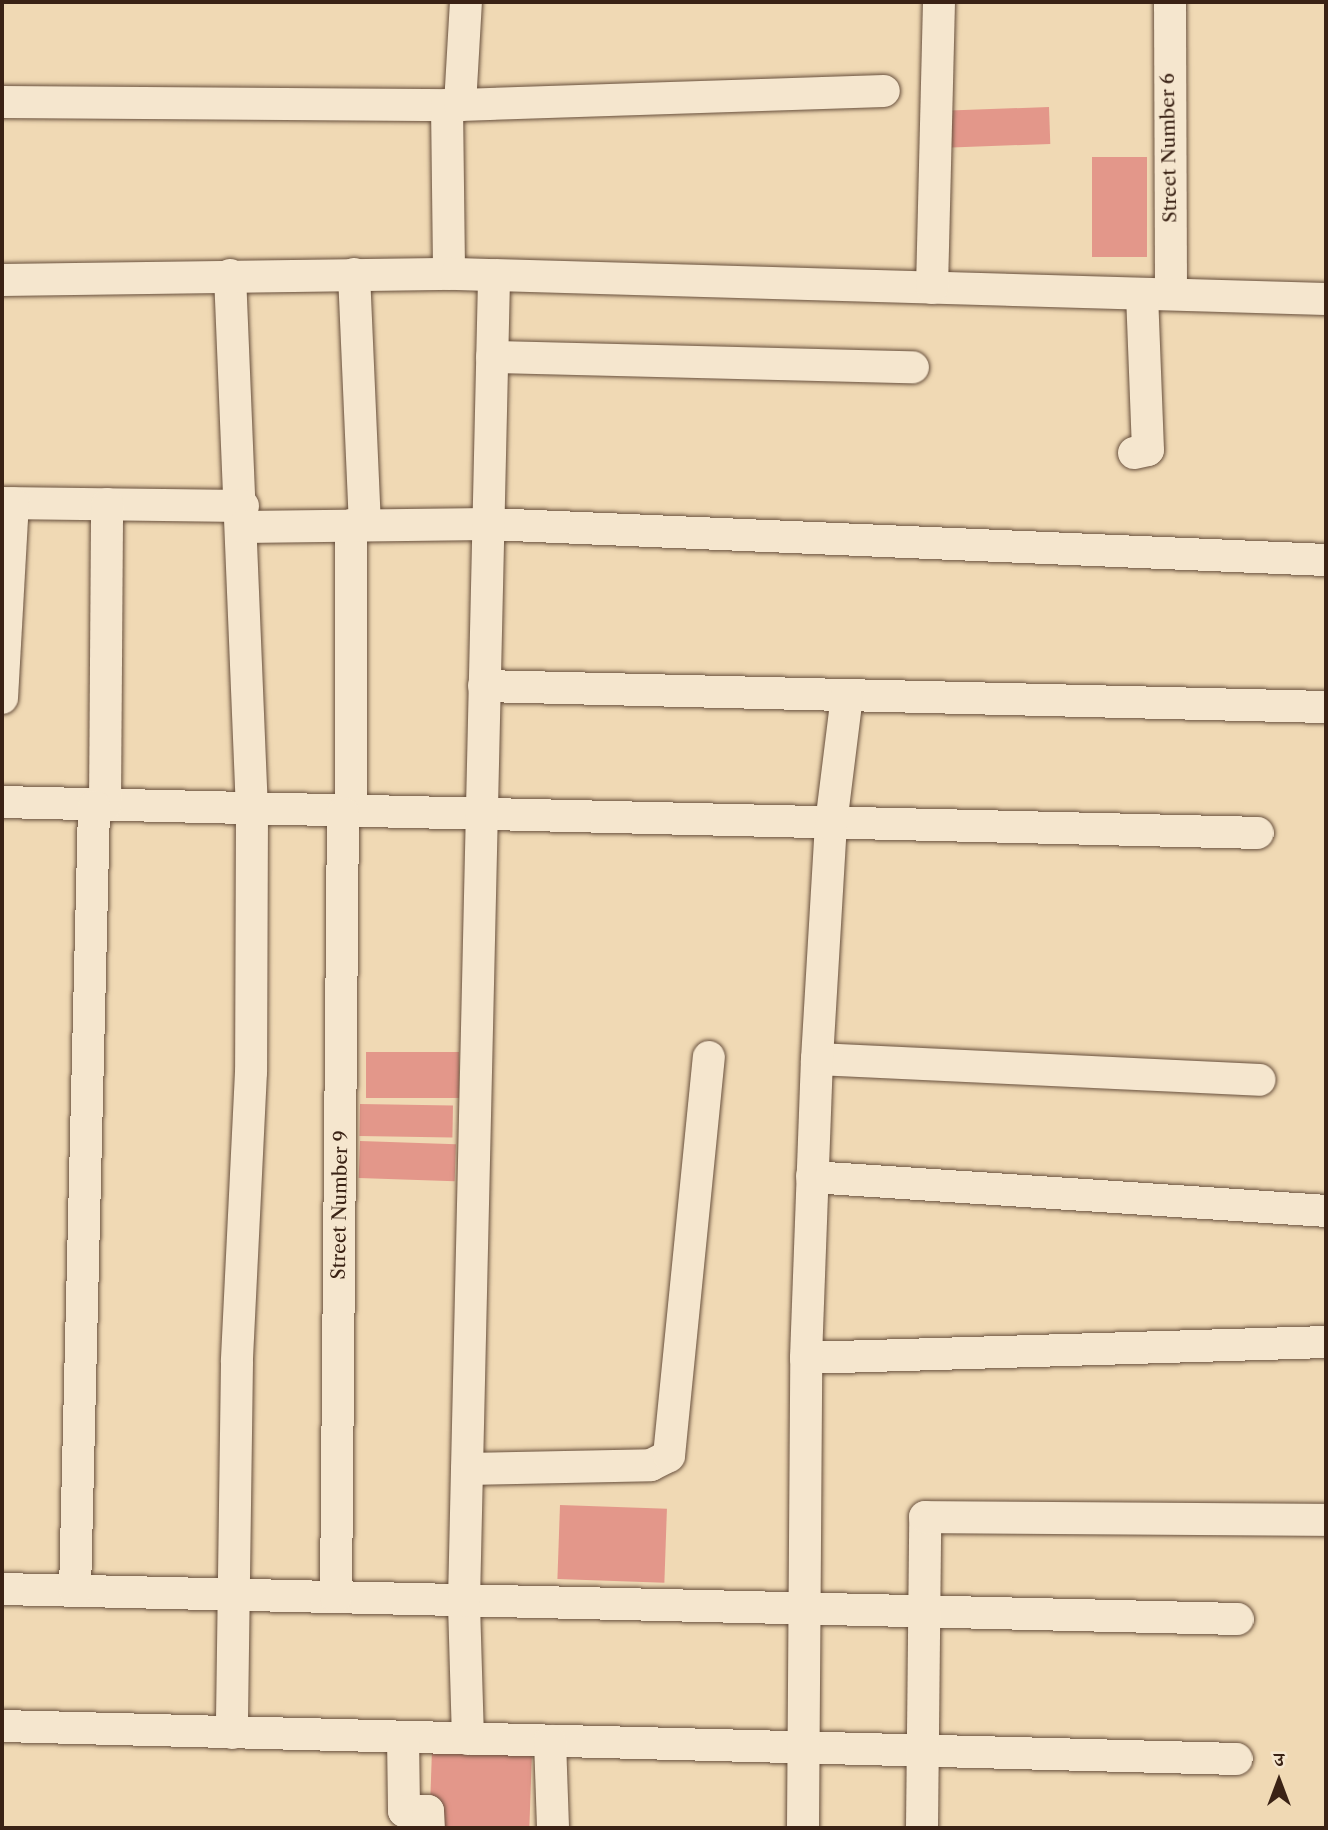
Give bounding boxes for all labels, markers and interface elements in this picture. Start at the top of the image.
street label: Street Number 6 [1156,73,1182,223]
street label: Street Number 9 [327,1130,353,1280]
north arrow [1244,1746,1314,1816]
text: उ [1274,1748,1284,1771]

